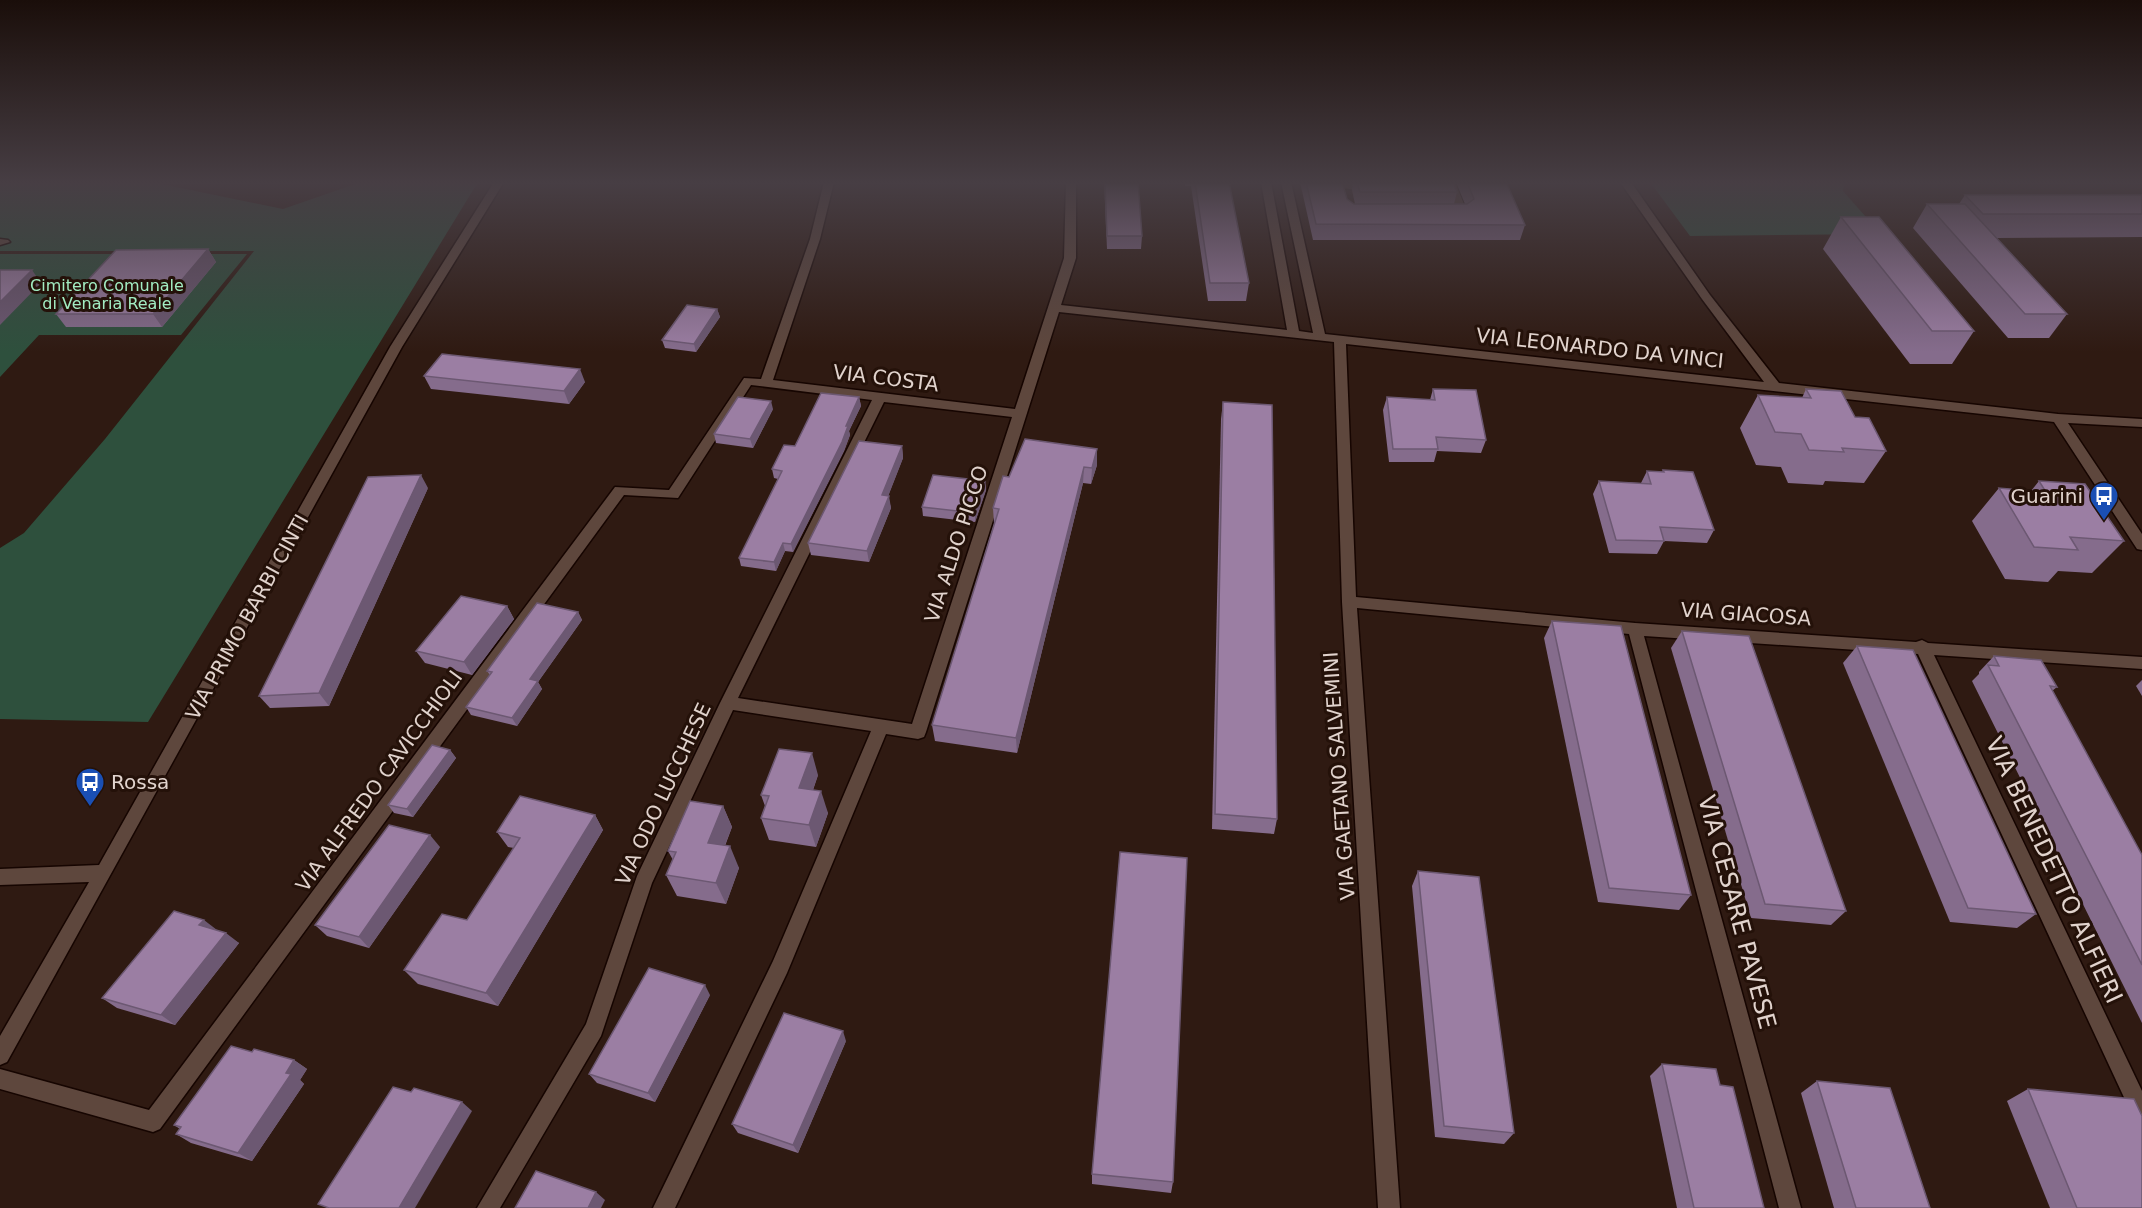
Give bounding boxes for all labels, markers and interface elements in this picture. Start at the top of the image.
park label: Cimitero Comunale di Venaria Reale [30,276,184,313]
street label: VIA LEONARDO DA VINCI [1475,323,1725,373]
street label: VIA COSTA [832,360,941,396]
street label: VIA ALDO PICCO [919,463,993,625]
bus stop icon: Guarini [2088,480,2120,522]
place label: Guarini [2011,484,2083,508]
street label: VIA PRIMO BARBI CINTI [180,510,314,724]
street label: VIA GIACOSA [1680,597,1812,631]
street label: VIA GAETANO SALVEMINI [1318,651,1360,901]
street label: VIA ALFREDO CAVICCHIOLI [291,666,467,896]
street label: VIA ODO LUCCHESE [610,699,716,889]
street label: VIA BENEDETTO ALFIERI [1980,732,2128,1008]
bus stop icon: Rossa [74,766,106,808]
place label: Rossa [111,770,169,794]
street label: VIA CESARE PAVESE [1692,792,1782,1032]

